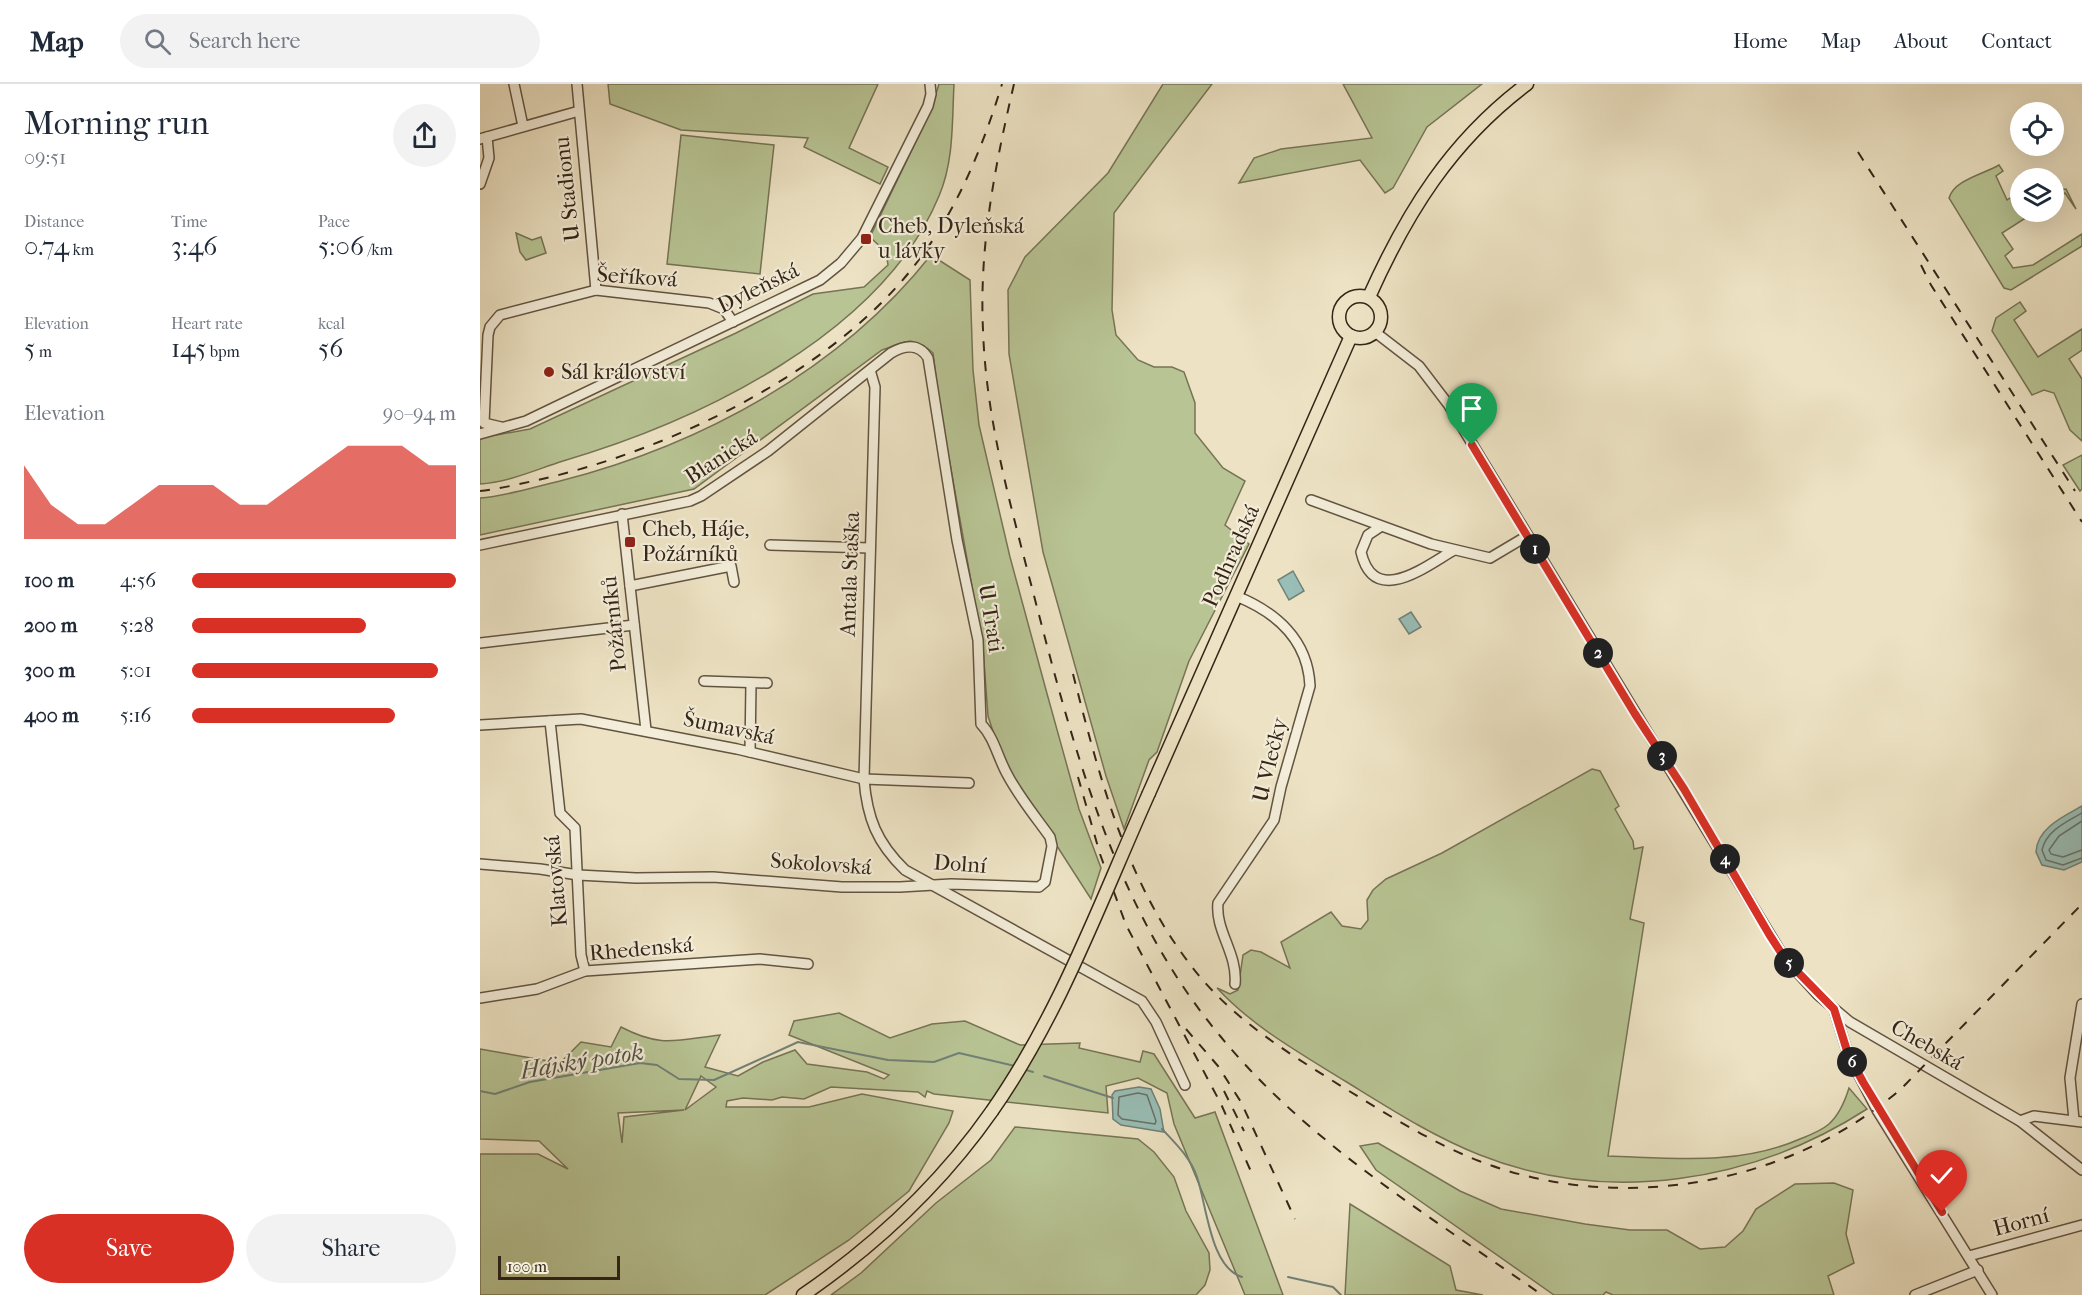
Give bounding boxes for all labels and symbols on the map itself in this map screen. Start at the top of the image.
street label: U Stadionu [548,135,585,243]
place label: Cheb, Dyleňská u lávky [877,213,1025,264]
marker: Cheb, Dyleňská u lávky [859,232,873,246]
street label: Dyleňská [713,257,804,319]
street label: Šeříková [596,260,679,293]
place label: Sál království [561,359,686,385]
marker: Sál království [542,365,556,379]
pin [1446,383,1497,445]
street label: Blanická [680,424,763,490]
street label: Podhradská [1197,500,1265,611]
street label: Antala Staška [835,510,865,638]
place label: Cheb, Háje, Požárníků [642,516,749,567]
pin: 1 [1520,534,1550,564]
marker: Cheb, Háje, Požárníků [623,535,637,549]
street label: Požárníků [596,574,632,673]
street label: U Trati [973,582,1009,655]
pin: 2 [1583,638,1613,668]
street label: Šumavská [681,705,778,750]
street label: U Vlečky [1247,714,1293,805]
pin: 3 [1647,741,1677,771]
street label: Klatovská [539,833,573,928]
pin: 4 [1710,844,1740,874]
street label: Sokolovská [769,847,873,881]
street label: Dolní [933,849,988,879]
street label: Rhedenská [588,931,695,966]
pin: 5 [1774,948,1804,978]
street label: Chebská [1886,1014,1968,1076]
water label: Hájský potok [517,1037,646,1085]
pin: 6 [1837,1047,1867,1077]
pin [1916,1150,1967,1212]
street label: Horní [1990,1202,2052,1242]
scale bar [498,1253,620,1280]

